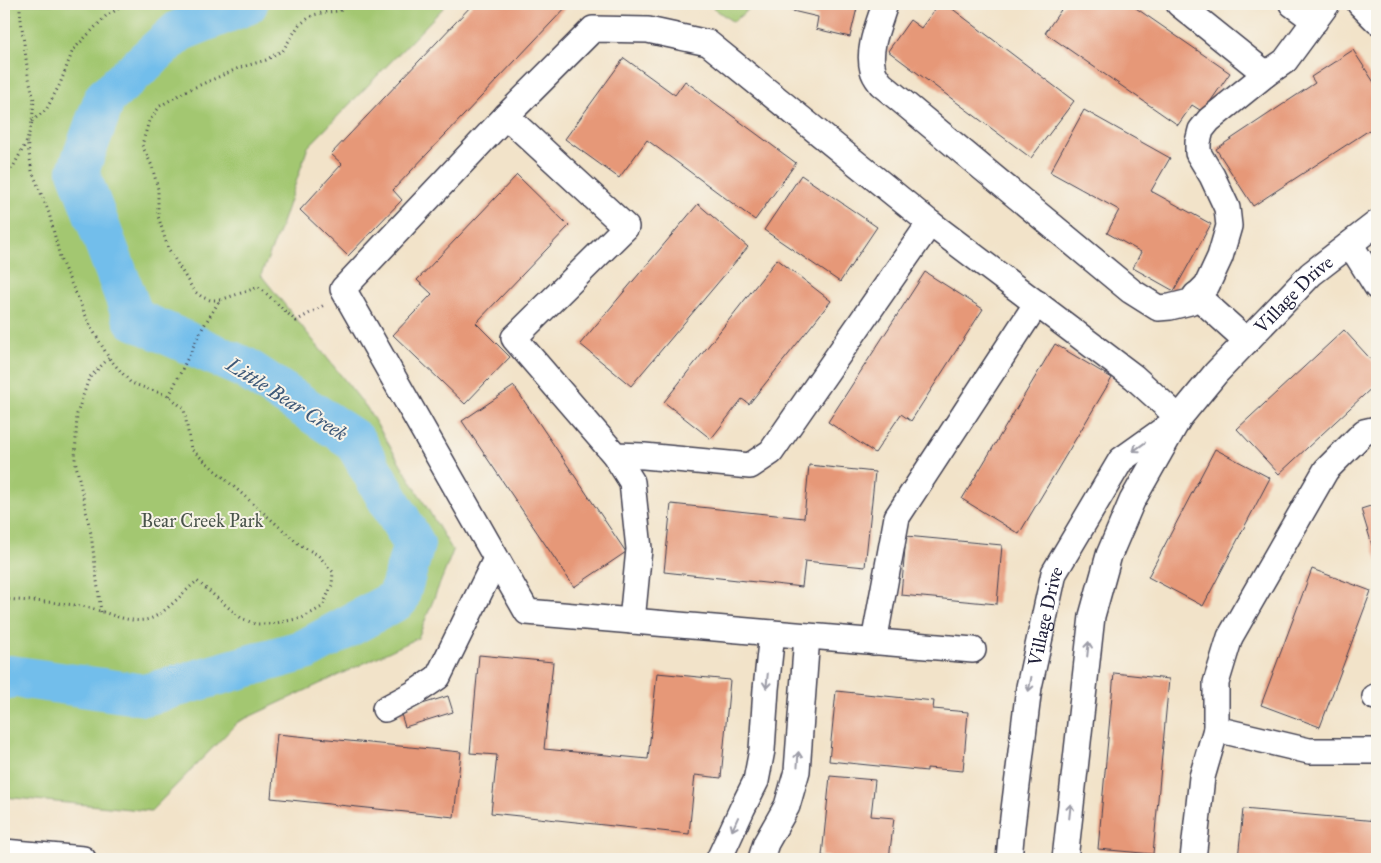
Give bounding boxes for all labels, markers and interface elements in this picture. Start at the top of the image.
street label: Village Drive [1249,250,1338,339]
water label: Little Bear Creek [221,352,352,446]
one-way arrow [1132,442,1146,452]
park label: Bear Creek Park [141,509,264,532]
street label: Village Drive [1023,561,1068,669]
one-way arrow [1083,642,1093,658]
one-way arrow [762,673,772,689]
one-way arrow [1025,676,1034,692]
one-way arrow [793,751,802,767]
one-way arrow [1065,803,1075,819]
one-way arrow [729,816,739,831]

